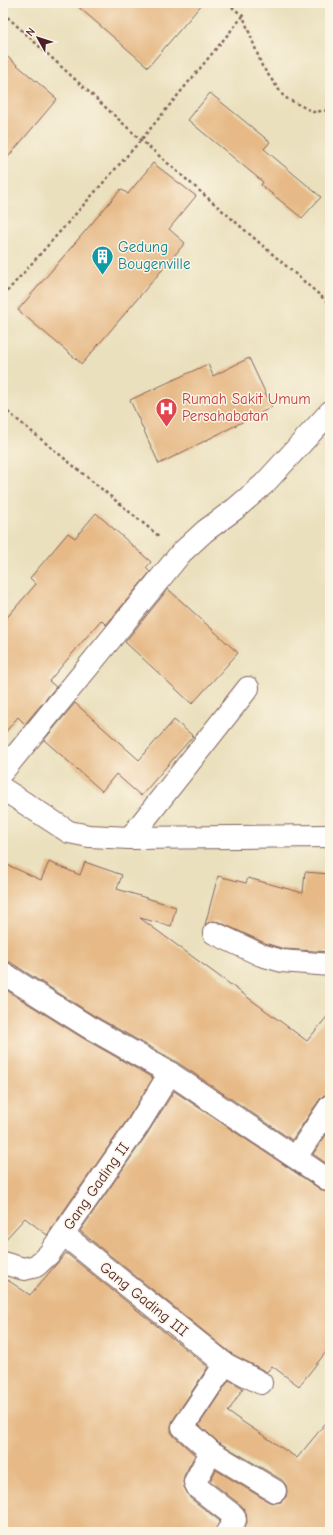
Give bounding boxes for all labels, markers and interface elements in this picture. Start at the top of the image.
north arrow [18,18,58,58]
text: N [23,25,38,39]
place label: Gedung Bougenville [118,238,191,273]
building icon: Gedung Bougenville [89,243,115,276]
place label: Rumah Sakit Umum Persahabatan [182,390,311,425]
hospital icon: Rumah Sakit Umum Persahabatan [153,395,179,428]
street label: Gang Gading II [59,1139,133,1233]
street label: Gang Gading III [96,1258,192,1340]

